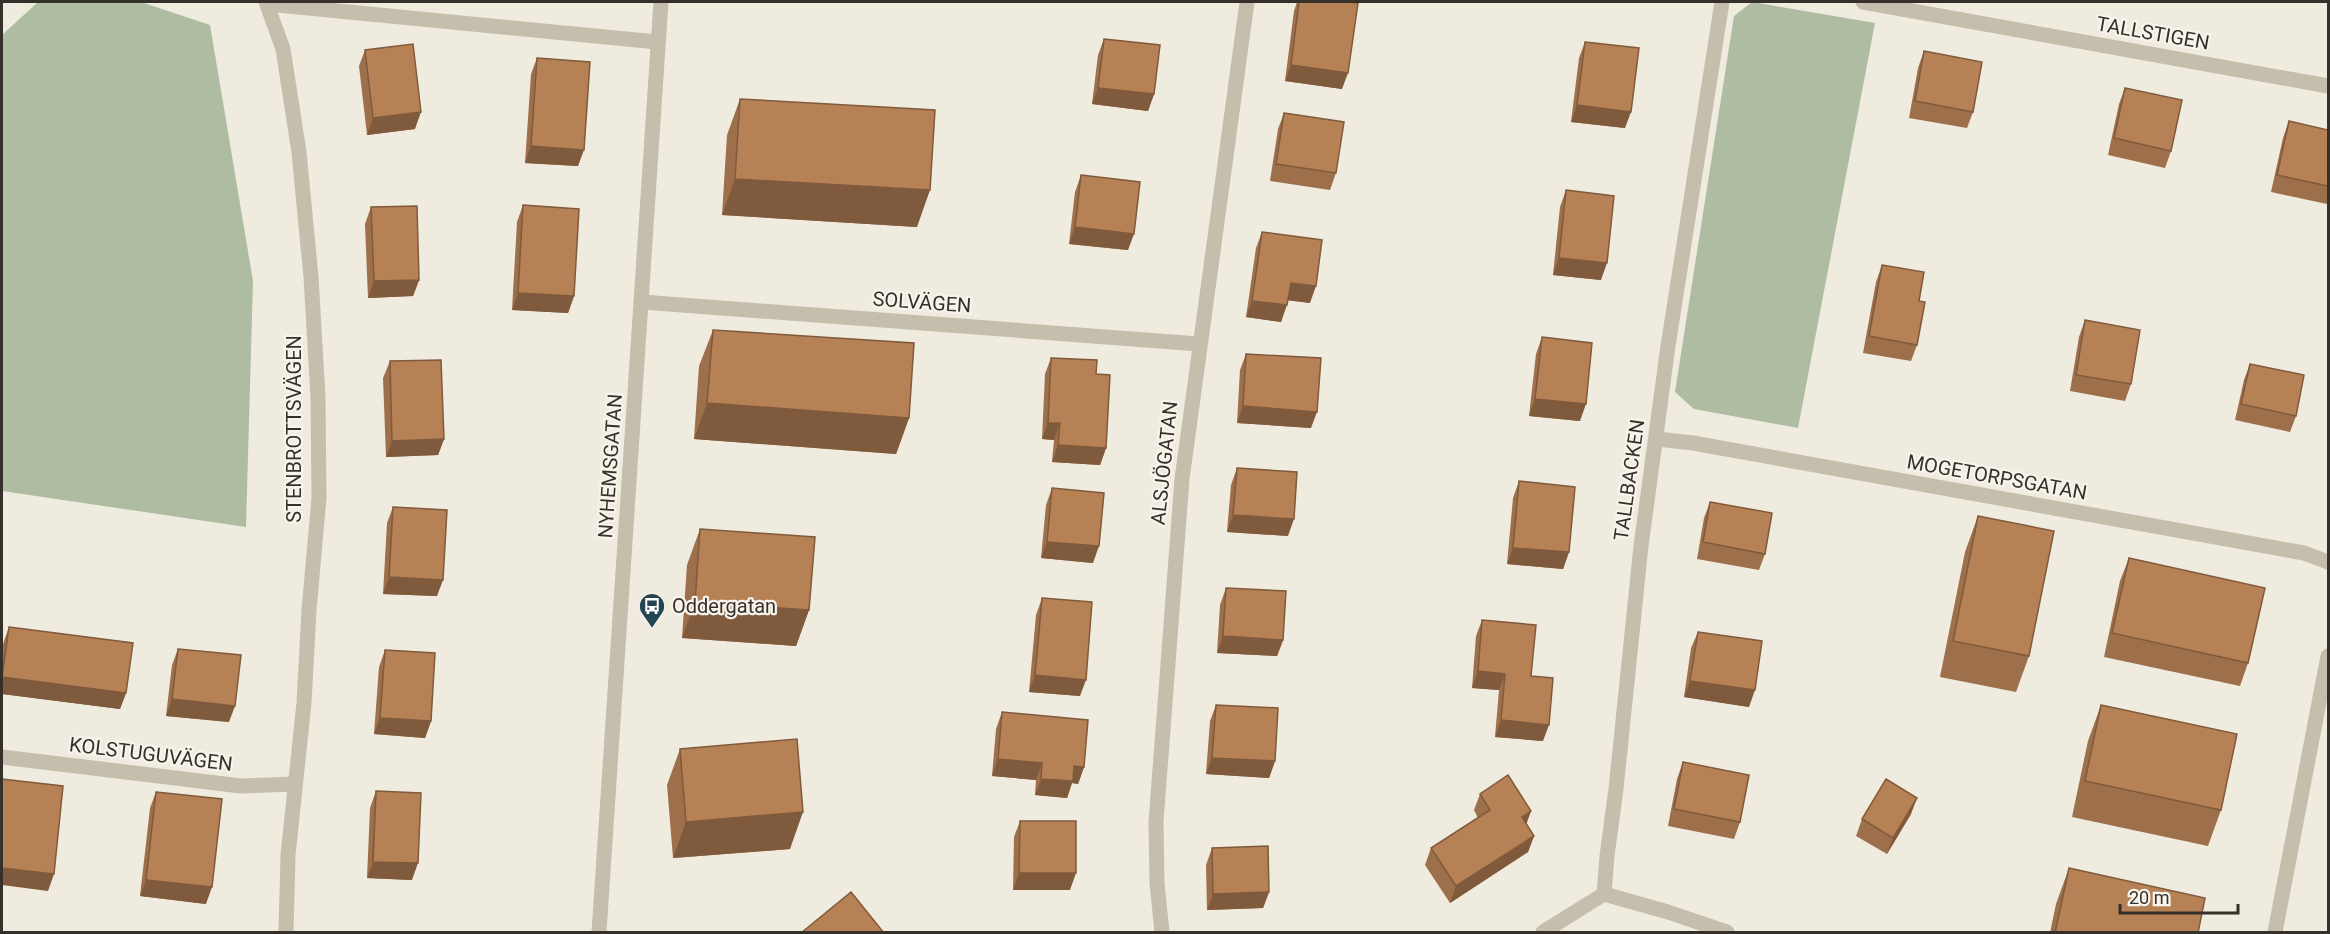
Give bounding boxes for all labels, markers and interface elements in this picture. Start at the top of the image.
street label: TALLSTIGEN [2095,11,2211,55]
street label: SOLVÄGEN [872,287,972,317]
street label: STENBROTTSVÄGEN [282,335,306,523]
street label: NYHEMSGATAN [593,393,627,539]
street label: ALSJÖGATAN [1146,400,1182,526]
street label: TALLBACKEN [1609,418,1649,542]
street label: MOGETORPSGATAN [1905,449,2089,505]
bus stop icon: Oddergatan [637,591,667,629]
place label: Oddergatan [672,594,776,618]
street label: KOLSTUGUVÄGEN [68,732,234,776]
scale bar [2120,877,2238,915]
text: 20 m [2129,887,2169,908]

